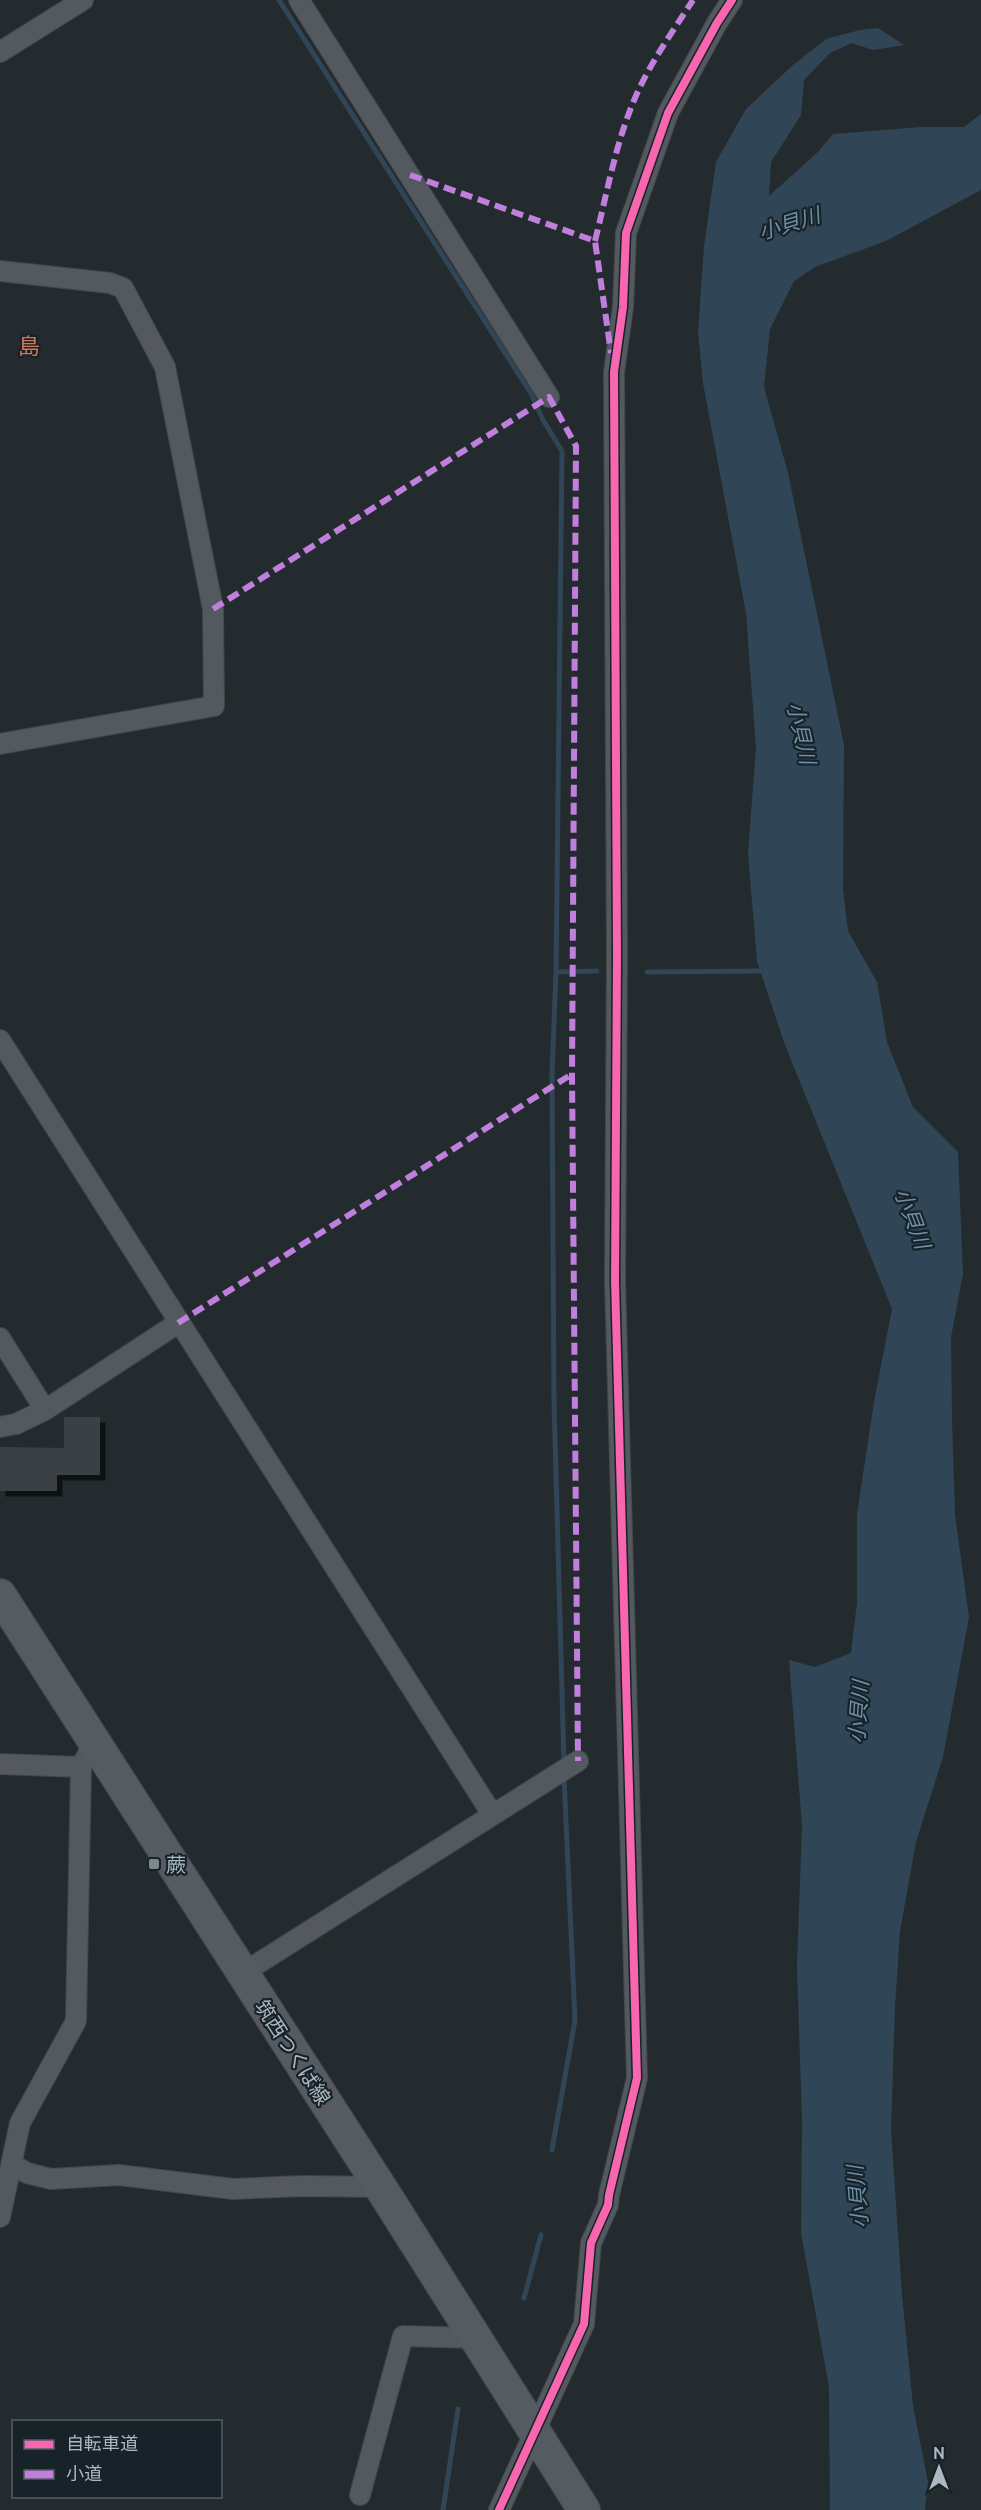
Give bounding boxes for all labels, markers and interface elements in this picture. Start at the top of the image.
water label: 小貝川 [755,202,825,244]
district label: 島 [18,333,40,358]
water label: 小貝川 [783,700,821,768]
water label: 小貝川 [891,1184,936,1254]
water label: 小貝川 [844,1678,872,1744]
place label: 蕨 [166,1853,186,1876]
marker: 蕨 [147,1857,161,1871]
street label: 筑西つくば線 [251,1995,335,2109]
water label: 小貝川 [842,2163,872,2229]
legend [12,2420,222,2498]
text: 自転車道 [66,2433,138,2453]
north arrow [909,2438,969,2498]
text: N [933,2444,945,2462]
text: 小道 [66,2463,102,2483]

